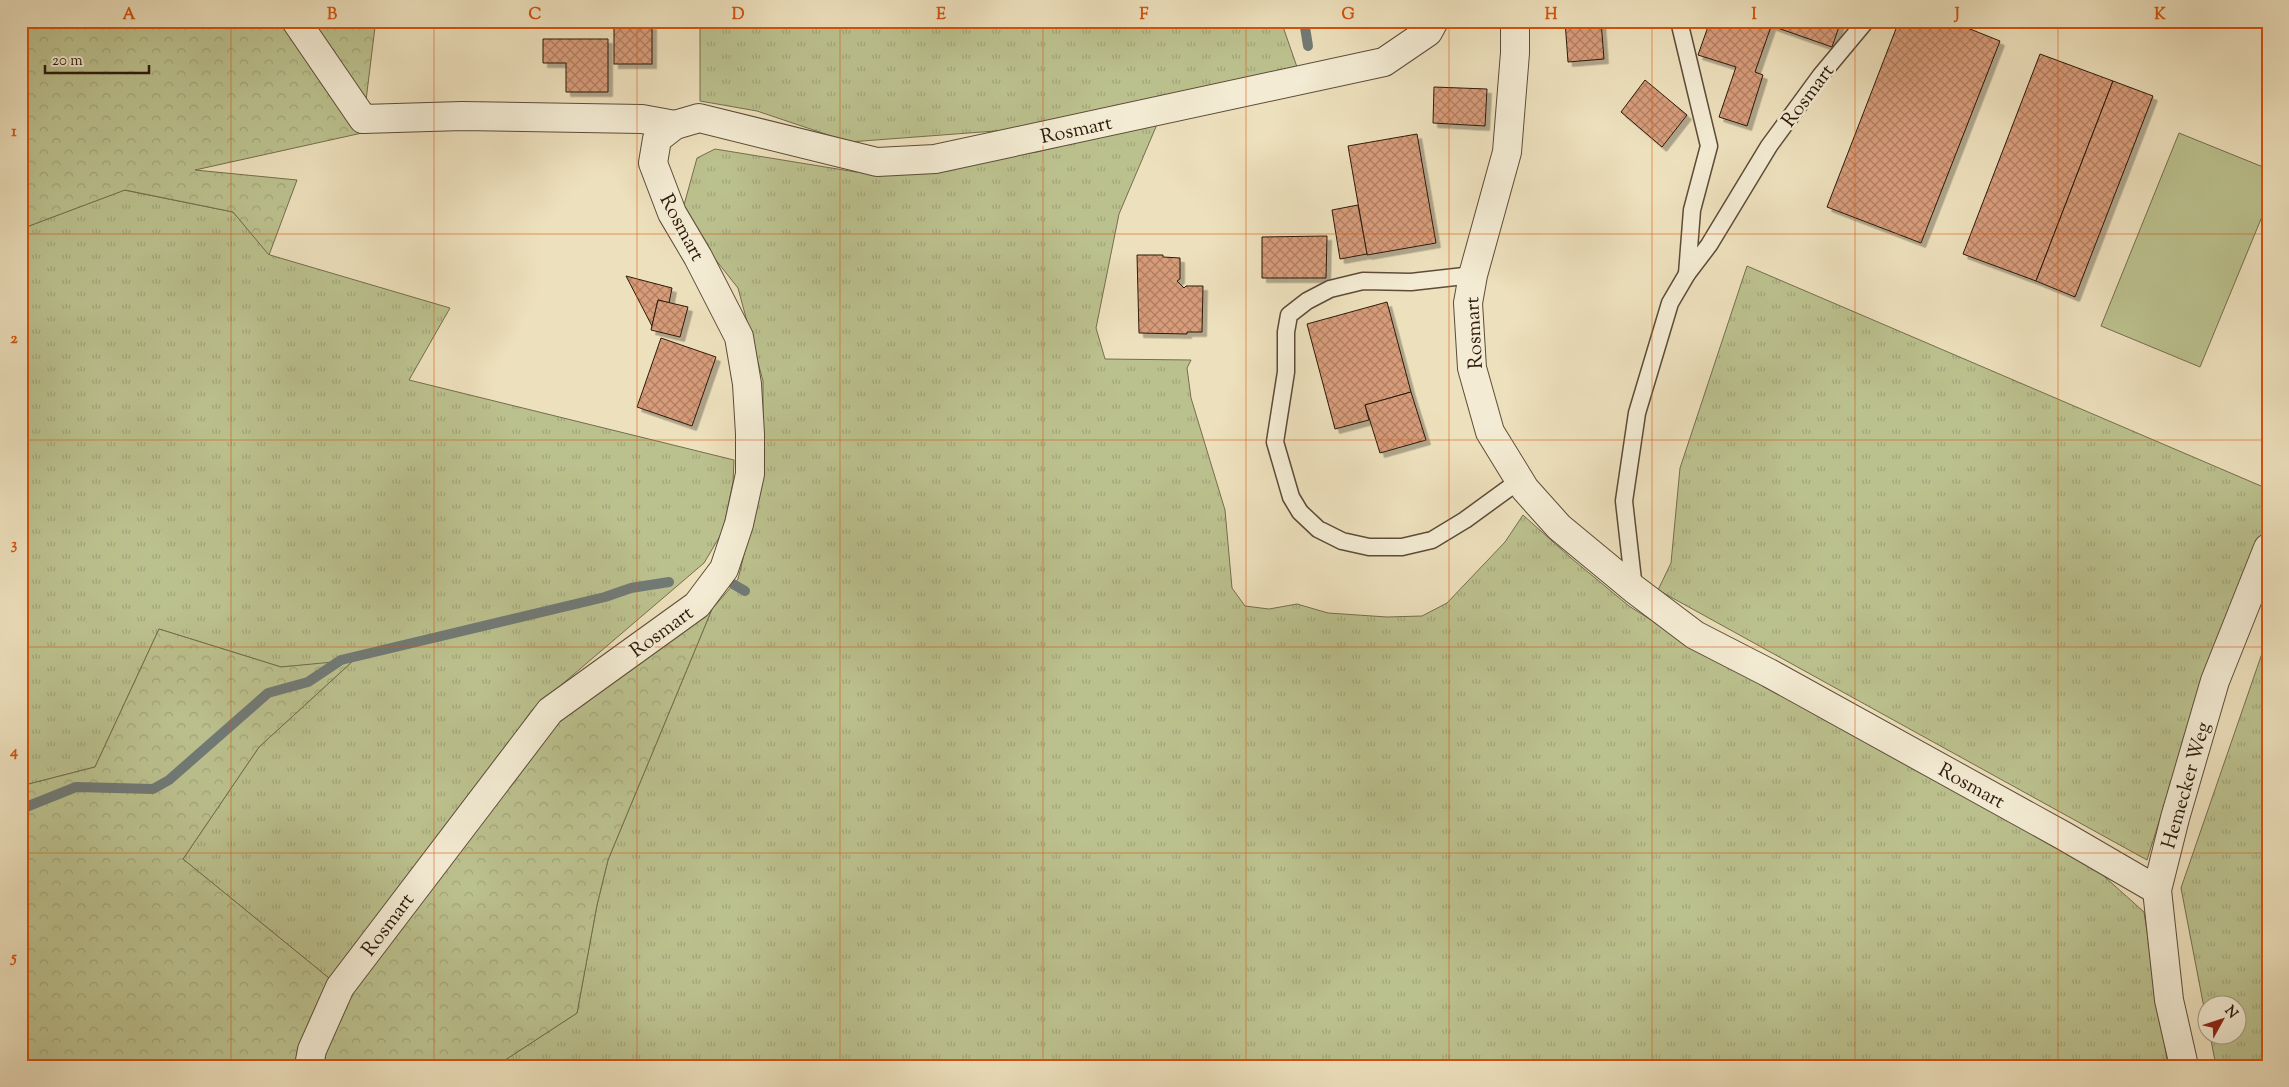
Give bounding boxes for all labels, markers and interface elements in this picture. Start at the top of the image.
text: A [123,4,136,27]
text: B [327,4,337,27]
text: C [529,4,542,27]
text: D [732,4,745,27]
text: E [936,4,946,27]
text: F [1140,4,1149,27]
text: G [1341,4,1355,27]
text: H [1545,4,1558,27]
text: I [1751,4,1757,27]
text: J [1953,4,1960,27]
text: K [2154,4,2166,27]
scale bar [45,42,149,74]
text: 20 m [52,51,83,72]
street label: Rosmart [1776,59,1842,134]
street label: Rosmart [1038,110,1115,153]
text: 1 [11,121,17,144]
street label: Rosmart [651,189,711,267]
street label: Rosmart [1459,296,1492,370]
text: 2 [10,328,18,351]
text: 3 [11,534,18,557]
street label: Rosmart [625,600,700,666]
street label: Hemecker Weg [2155,719,2219,852]
text: 4 [9,741,18,764]
street label: Rosmart [1932,757,2010,817]
street label: Rosmart [356,888,422,963]
text: 5 [9,947,17,970]
north arrow [2196,994,2246,1044]
text: N [2219,1002,2242,1024]

